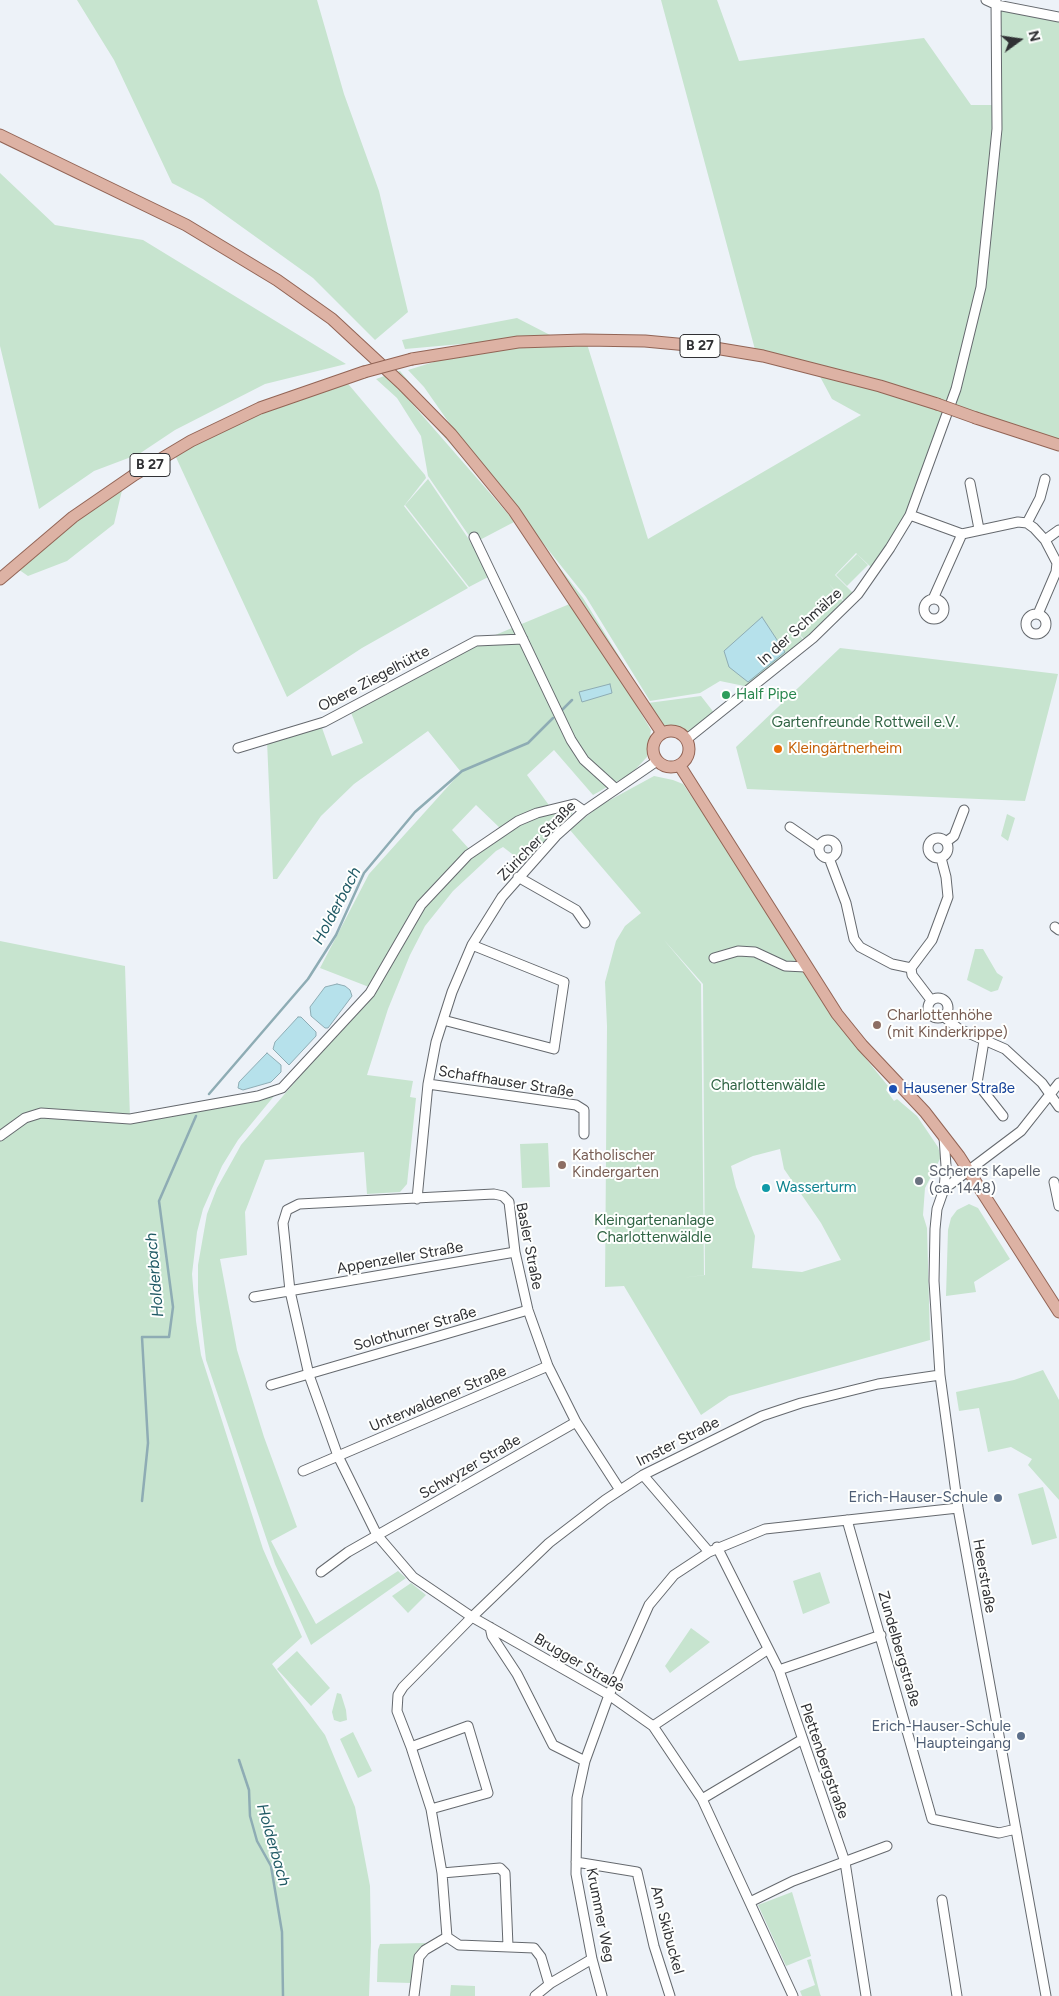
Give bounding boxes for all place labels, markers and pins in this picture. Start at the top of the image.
place label: Half Pipe [736,686,797,704]
marker: Half Pipe [720,689,732,701]
place label: Kleingärtnerheim [788,740,902,758]
marker: Kleingärtnerheim [772,743,784,755]
place label: Charlottenhöhe (mit Kinderkrippe) [887,1007,1008,1042]
marker: Charlottenhöhe (mit Kinderkrippe) [871,1019,883,1031]
place label: Hausener Straße [903,1080,1015,1098]
marker: Hausener Straße [887,1083,899,1095]
place label: Katholischer Kindergarten [572,1147,659,1182]
marker: Katholischer Kindergarten [556,1159,568,1171]
place label: Scherers Kapelle (ca. 1448) [929,1163,1040,1198]
marker: Scherers Kapelle (ca. 1448) [913,1175,925,1187]
place label: Wasserturm [776,1179,857,1197]
marker: Wasserturm [760,1182,772,1194]
place label: Erich-Hauser-Schule [848,1489,988,1507]
marker: Erich-Hauser-Schule [992,1492,1004,1504]
place label: Erich-Hauser-Schule Haupteingang [871,1718,1011,1753]
marker: Erich-Hauser-Schule Haupteingang [1015,1730,1027,1742]

